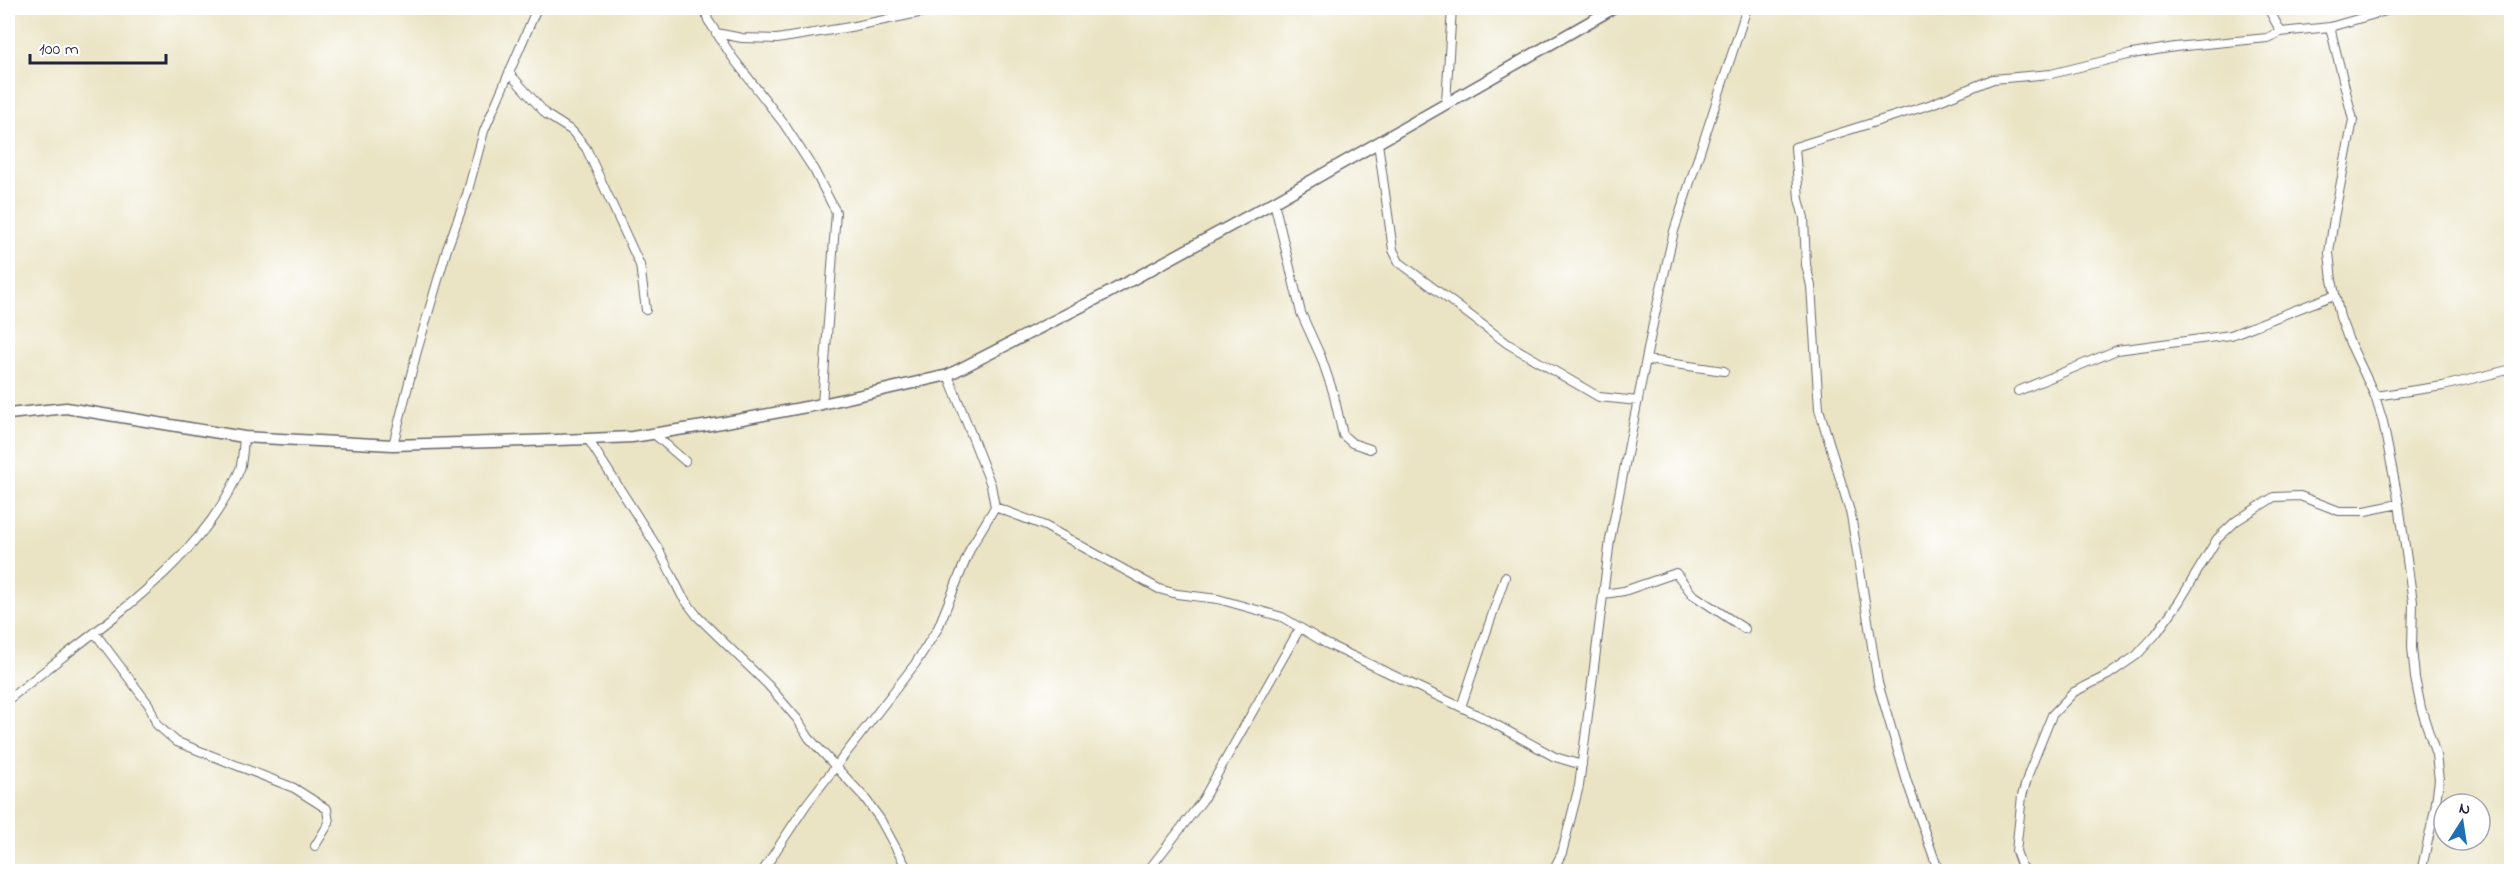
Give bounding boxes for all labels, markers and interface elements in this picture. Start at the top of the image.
scale bar [30,27,166,65]
text: 100 m [39,37,79,63]
north arrow [2432,792,2492,852]
text: N [2457,796,2473,822]

